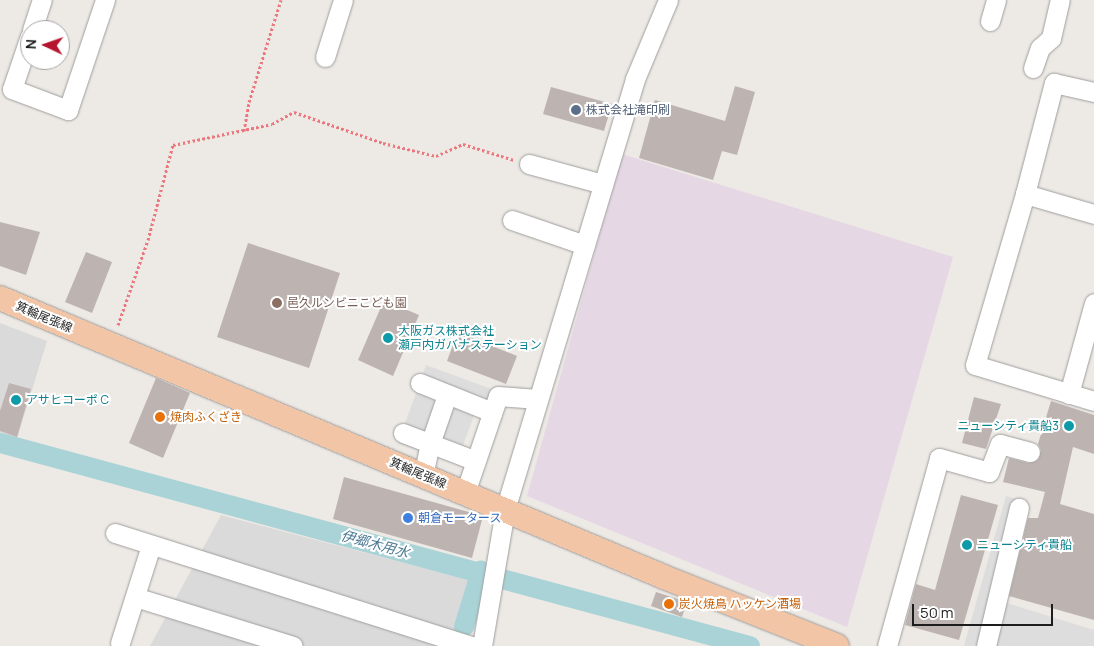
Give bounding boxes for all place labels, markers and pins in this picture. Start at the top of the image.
place label: 株式会社滝印刷 [586,103,670,117]
marker: 株式会社滝印刷 [570,104,582,116]
place label: 邑久ルンビニこども園 [287,296,407,310]
marker: 邑久ルンビニこども園 [271,297,283,309]
place label: 大阪ガス株式会社 瀬戸内ガバナステーション [398,324,542,352]
marker: 大阪ガス株式会社 瀬戸内ガバナステーション [382,332,394,344]
place label: アサヒコーポ C [26,393,109,407]
marker: アサヒコーポ C [10,394,22,406]
place label: 焼肉ふくざき [170,410,242,424]
marker: 焼肉ふくざき [154,411,166,423]
place label: ニューシティ貴船3 [956,419,1059,433]
marker: ニューシティ貴船3 [1063,420,1075,432]
place label: 朝倉モータース [418,511,502,525]
marker: 朝倉モータース [402,512,414,524]
place label: ニューシティ貴船 [977,538,1073,552]
marker: ニューシティ貴船 [961,539,973,551]
place label: 炭火焼鳥 ハッケン酒場 [679,597,801,611]
marker: 炭火焼鳥 ハッケン酒場 [663,598,675,610]

